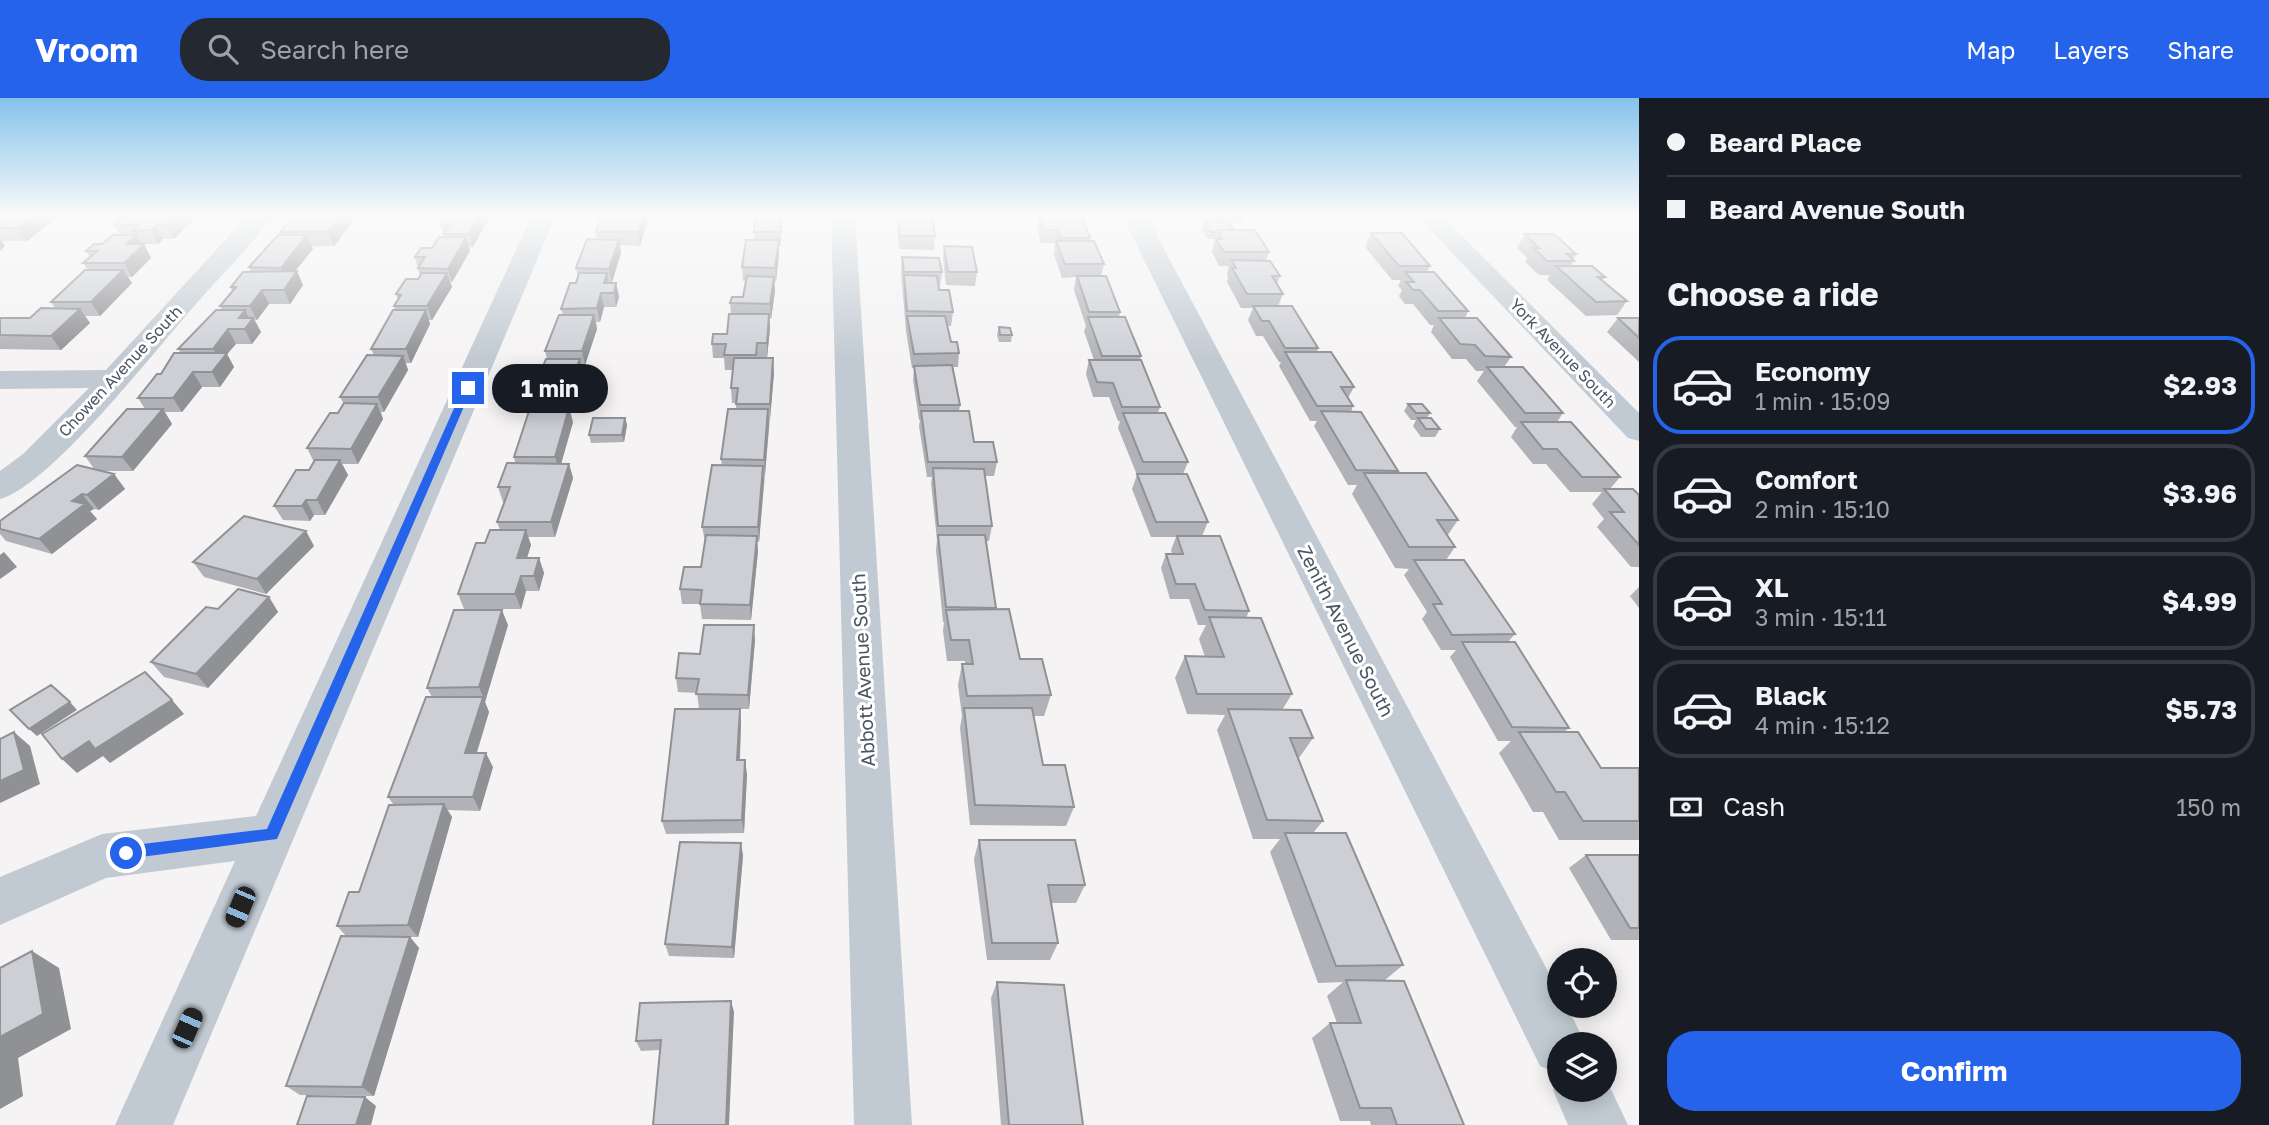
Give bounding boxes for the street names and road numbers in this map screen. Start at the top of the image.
street label: York Avenue South [1506,294,1620,412]
street label: Chowen Avenue South [54,301,186,441]
street label: Zenith Avenue South [1293,541,1400,720]
street label: Abbott Avenue South [846,573,879,767]

